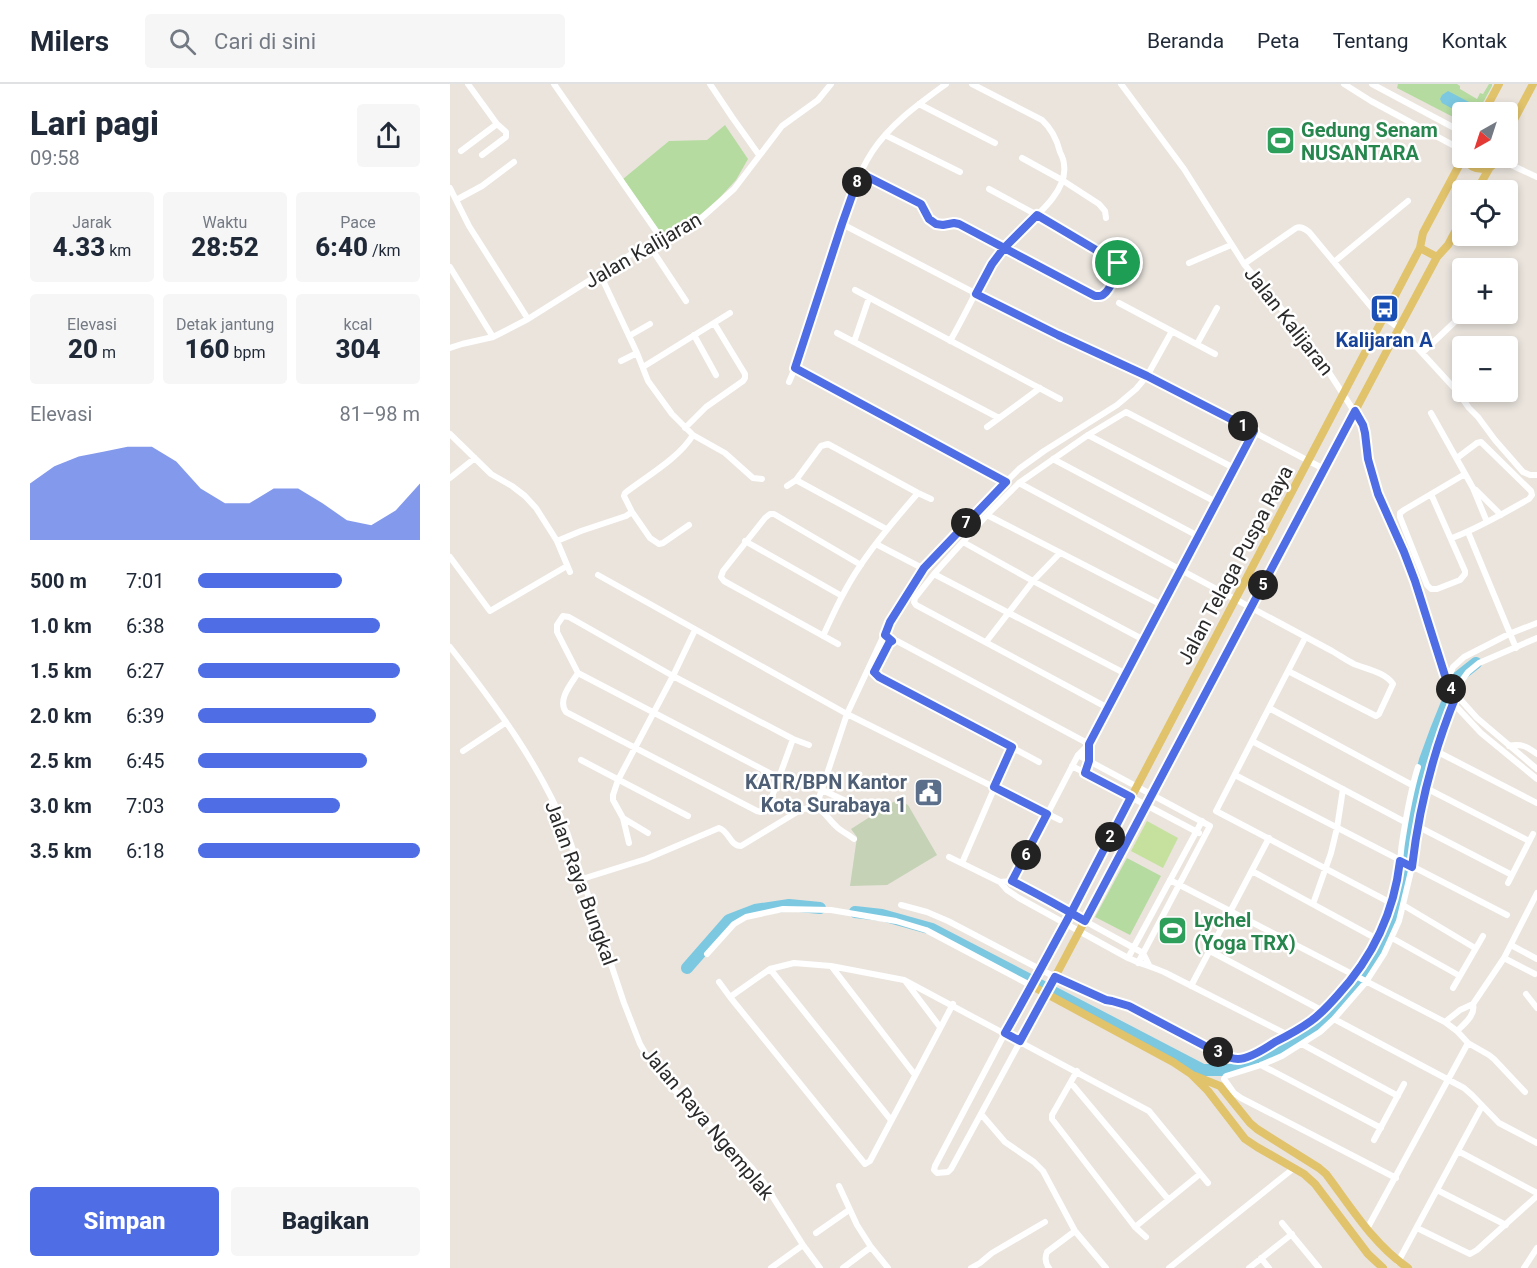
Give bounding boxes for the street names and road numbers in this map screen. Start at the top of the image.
street label: Jalan Kalijaran [580,207,706,293]
street label: Jalan Kalijaran [1239,262,1339,380]
street label: Jalan Telaga Puspa Raya [1172,461,1298,669]
street label: Jalan Raya Bungkal [540,797,622,969]
street label: Jalan Raya Ngemplak [637,1042,780,1205]

